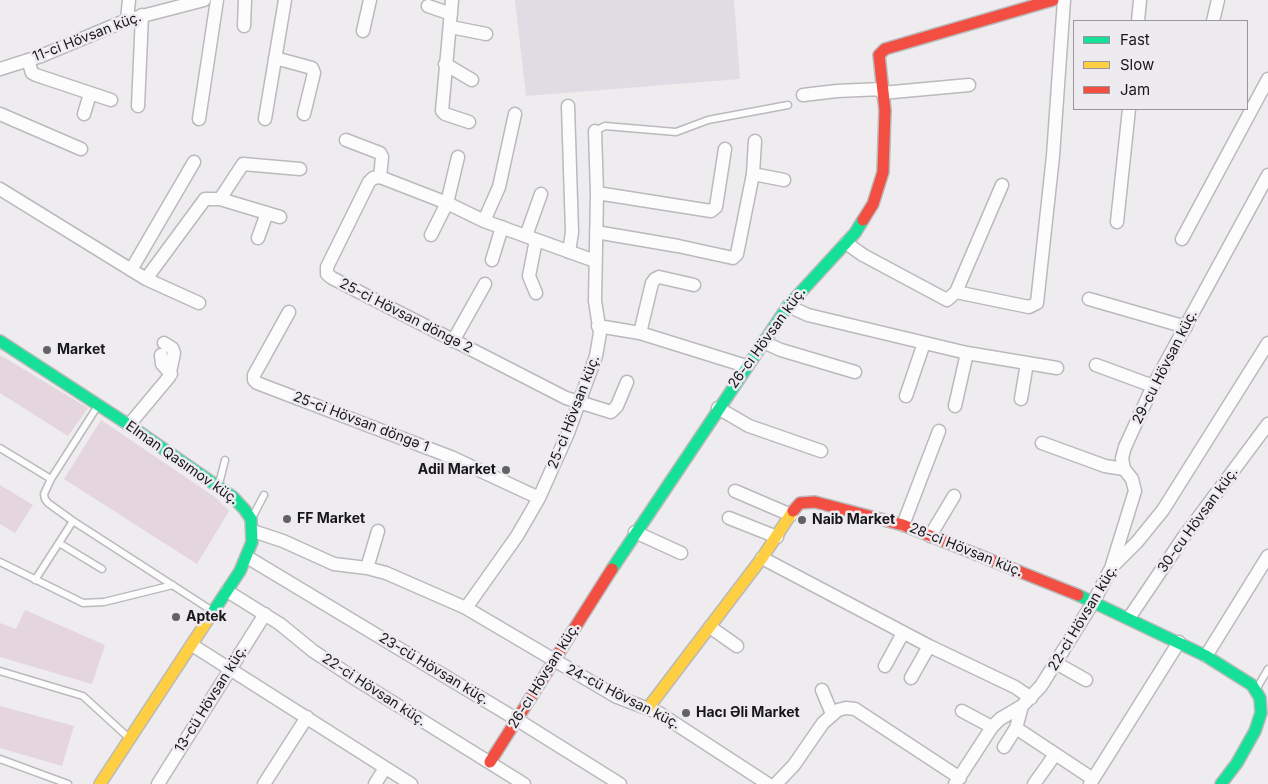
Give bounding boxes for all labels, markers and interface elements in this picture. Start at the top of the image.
street label: 11-ci Hövsan küç. [30,9,144,65]
legend [1073,20,1248,110]
text: Fast [1120,30,1150,49]
text: Slow [1120,55,1154,74]
text: Jam [1120,80,1150,99]
street label: 25-ci Hövsan döngə 2 [337,275,475,357]
street label: 26-cı Hövsan küç. [725,284,809,392]
street label: 29-cu Hövsan küç. [1129,307,1201,427]
place label: Market [57,342,105,358]
marker: Market [41,344,53,356]
street label: 25-ci Hövsan küç. [545,353,603,471]
street label: 25-ci Hövsan döngə 1 [291,388,431,456]
street label: Elman Qasımov küç. [122,418,242,508]
place label: Adil Market [418,462,496,478]
marker: Adil Market [500,464,512,476]
street label: 30-cu Hövsan küç. [1154,464,1242,576]
place label: FF Market [297,511,365,527]
place label: Naib Market [812,512,895,528]
marker: FF Market [281,513,293,525]
marker: Naib Market [796,514,808,526]
street label: 28-ci Hövsan küç. [907,520,1025,580]
street label: 22-ci Hövsan küç. [1045,562,1121,674]
place label: Aptek [186,609,227,625]
marker: Aptek [170,611,182,623]
street label: 26-cı Hövsan küç. [505,620,583,732]
street label: 23-cü Hövsan küç. [376,629,492,709]
street label: 13-cü Hövsan küç. [171,642,251,756]
street label: 22-ci Hövsan küç. [319,650,429,730]
street label: 24-cü Hövsan küç. [563,661,683,733]
place label: Hacı Əli Market [696,705,800,721]
marker: Hacı Əli Market [680,707,692,719]

